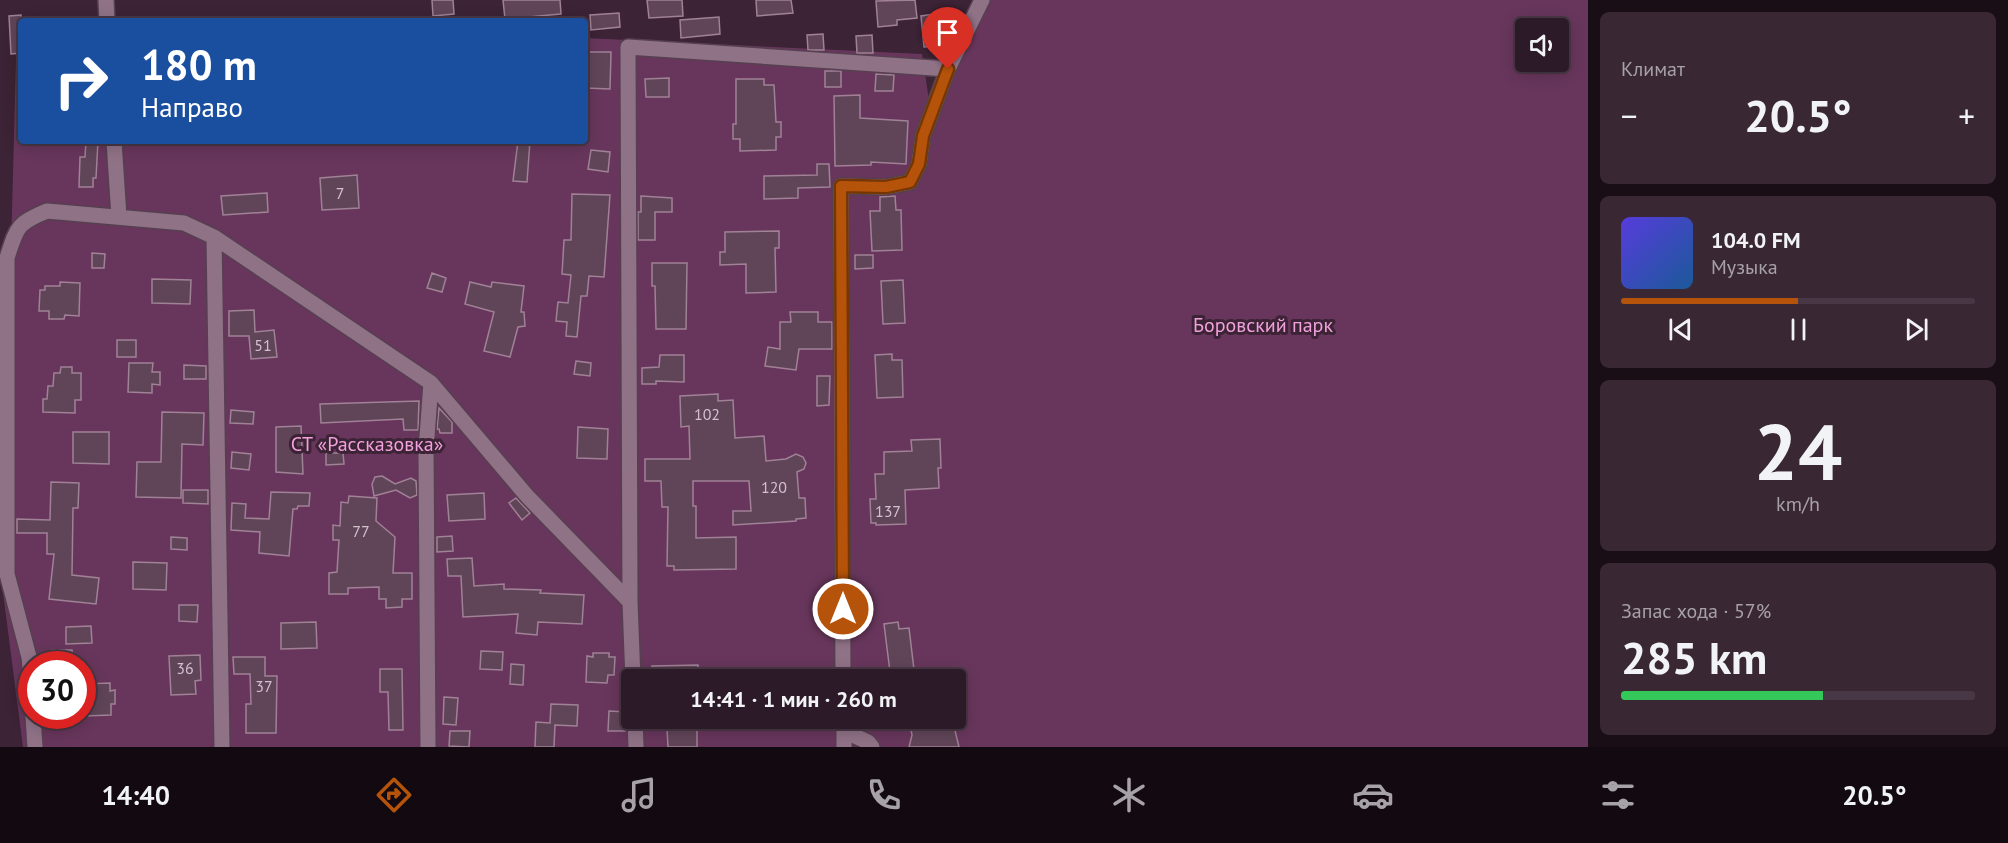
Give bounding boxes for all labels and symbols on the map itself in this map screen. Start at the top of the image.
pin [922,7,973,69]
house number: 7 [336,183,344,203]
park label: Боровский парк [1193,312,1333,338]
house number: 51 [254,335,272,355]
house number: 102 [694,404,720,424]
park label: СТ «Рассказовка» [291,431,443,457]
house number: 120 [761,477,787,497]
house number: 137 [875,501,901,521]
house number: 77 [352,521,370,541]
position arrow [811,577,875,641]
speed limit sign: 30 [18,651,96,729]
house number: 36 [176,658,194,678]
house number: 37 [255,676,273,696]

